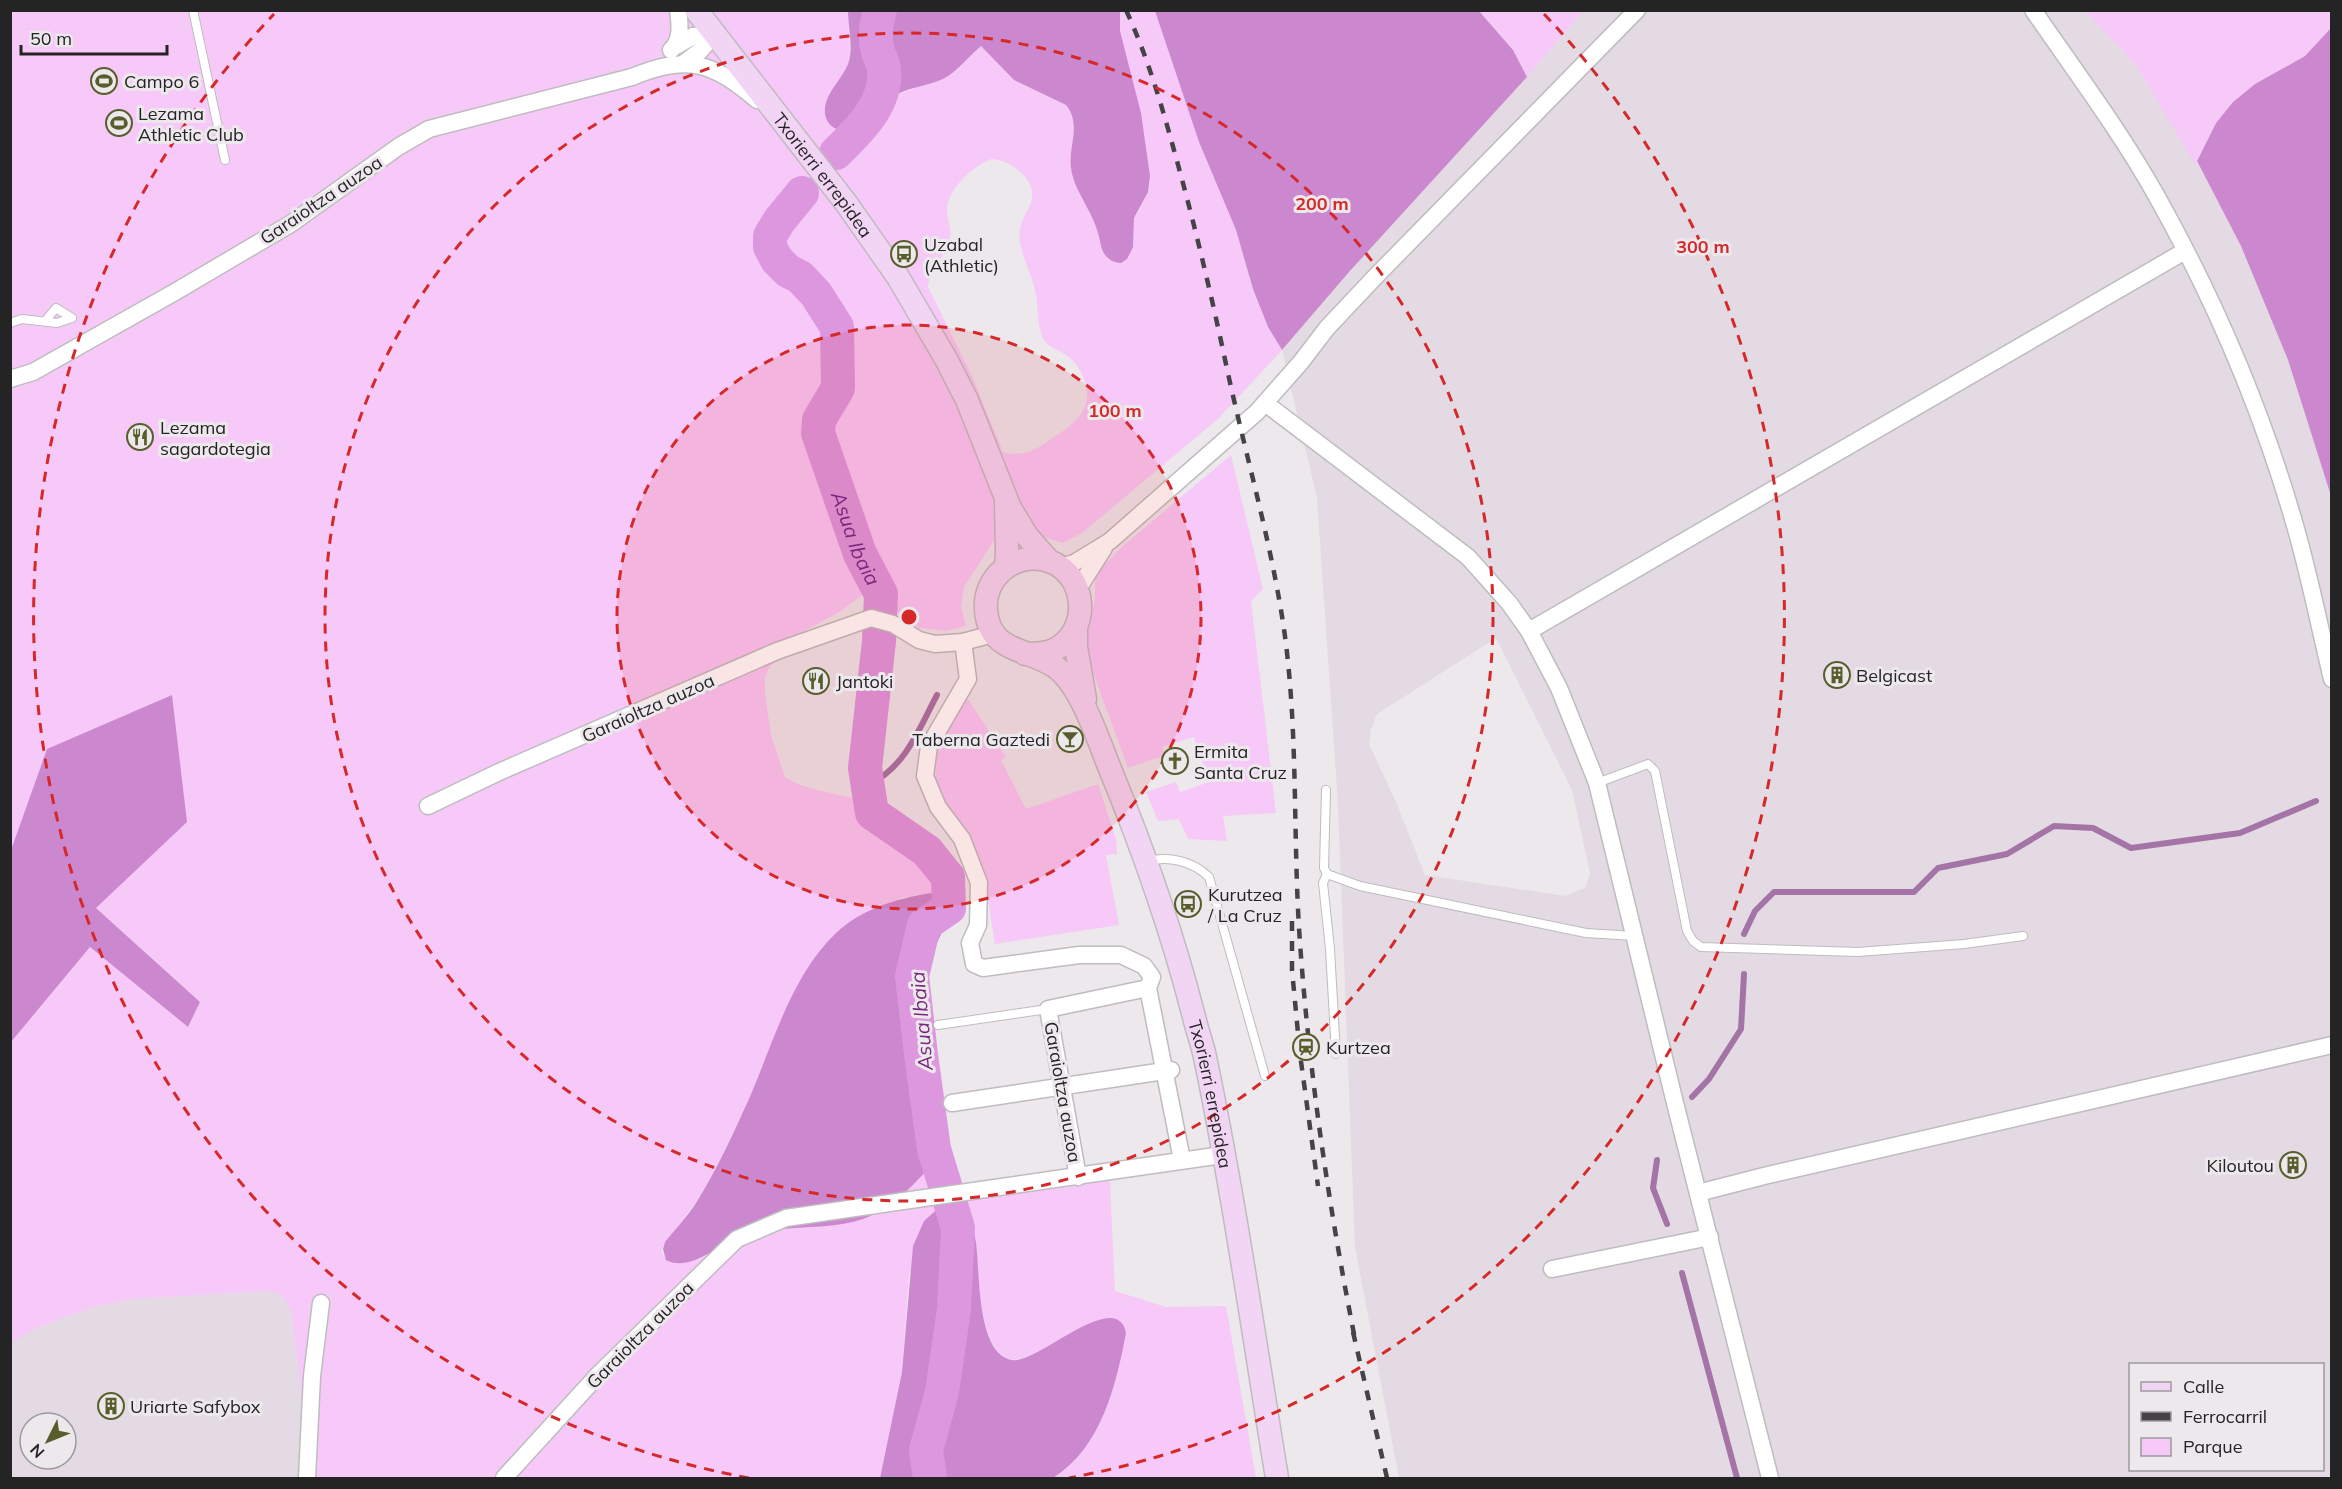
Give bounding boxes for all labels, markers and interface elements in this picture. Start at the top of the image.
scale bar [21,18,166,56]
text: 50 m [30,27,72,50]
sports icon: Campo 6 [89,66,119,96]
place label: Campo 6 [124,70,199,93]
place label: Lezama Athletic Club [138,102,244,146]
sports icon: Lezama Athletic Club [104,108,134,138]
street label: Txorierri errepidea [768,108,878,242]
street label: Garaioltza auzoa [255,151,387,249]
text: 200 m [1295,192,1349,215]
place label: Uzabal (Athletic) [924,233,999,277]
text: 300 m [1676,235,1730,258]
bus stop icon: Uzabal (Athletic) [889,239,919,269]
text: 100 m [1088,399,1142,422]
place label: Lezama sagardotegia [160,416,271,460]
restaurant icon: Lezama sagardotegia [125,422,155,452]
water label: Asua Ibaia [826,487,887,589]
centre of rings [899,607,919,627]
building icon: Belgicast [1822,660,1852,690]
place label: Belgicast [1856,664,1932,687]
restaurant icon: Jantoki [801,666,831,696]
street label: Garaioltza auzoa [578,669,718,747]
place label: Jantoki [836,670,893,693]
bar icon: Taberna Gaztedi [1055,724,1085,754]
place label: Taberna Gaztedi [912,728,1050,751]
place label: Ermita Santa Cruz [1194,740,1287,784]
church icon: Ermita Santa Cruz [1160,746,1190,776]
place label: Kurutzea / La Cruz [1207,883,1283,927]
bus stop icon: Kurutzea / La Cruz [1173,889,1203,919]
water label: Asua Ibaia [904,970,938,1072]
street label: Txorierri errepidea [1184,1017,1238,1170]
street label: Garaioltza auzoa [1039,1020,1087,1164]
station icon: Kurtzea [1291,1032,1321,1062]
place label: Kurtzea [1326,1036,1391,1059]
building icon: Kiloutou [2278,1150,2308,1180]
place label: Kiloutou [2206,1154,2274,1177]
street label: Garaioltza auzoa [581,1276,699,1394]
legend [2129,1363,2324,1471]
text: Calle [2183,1375,2224,1398]
building icon: Uriarte Safybox [96,1391,126,1421]
place label: Uriarte Safybox [130,1395,261,1418]
text: Ferrocarril [2183,1405,2267,1428]
north arrow [18,1411,78,1471]
text: Parque [2183,1435,2242,1458]
text: N [26,1440,48,1462]

